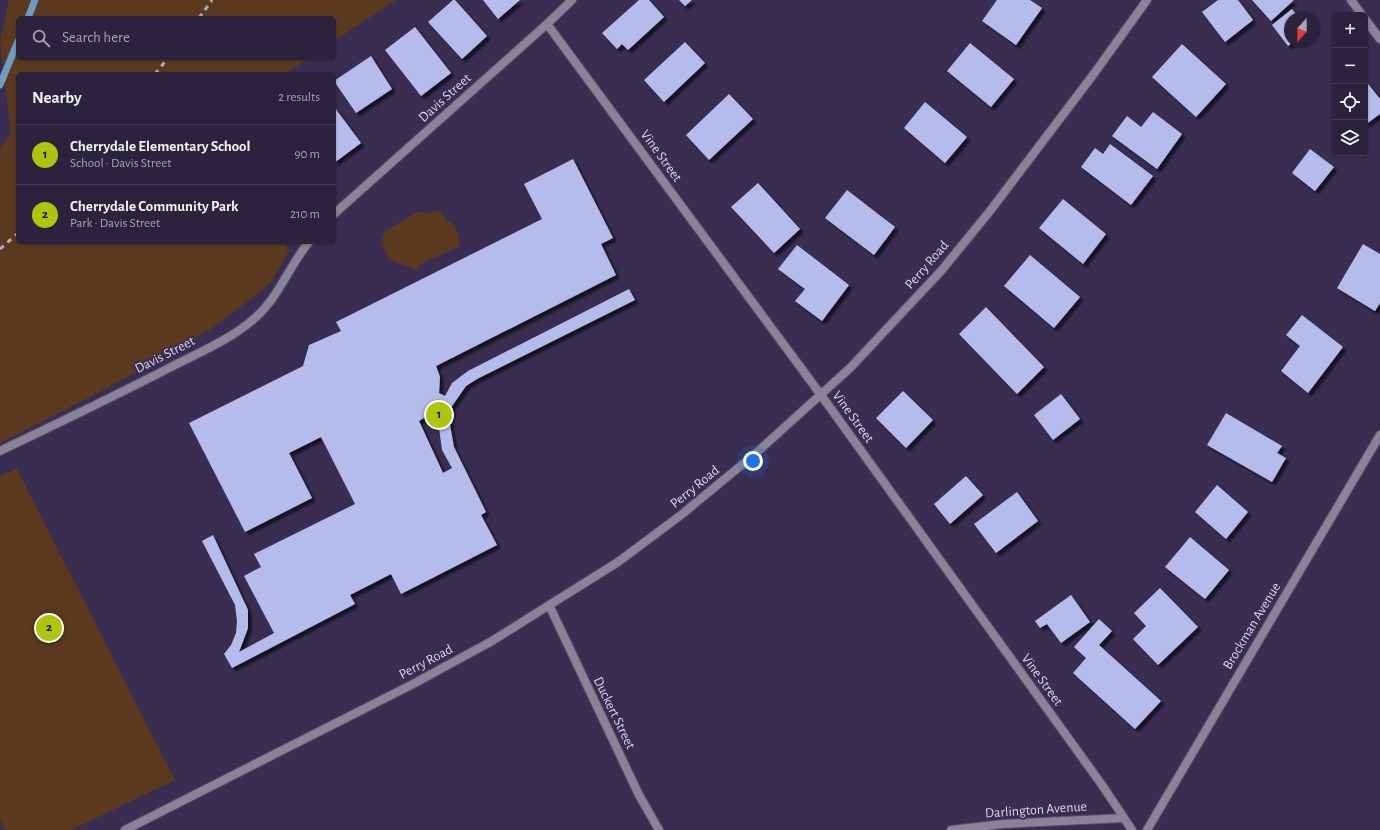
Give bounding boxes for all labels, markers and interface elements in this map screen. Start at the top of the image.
north arrow [1284,12,1320,48]
map controls [1332,12,1368,156]
button: + [1332,12,1368,48]
search box [16,16,336,60]
icon: search [30,27,52,49]
text: Search here [62,30,130,45]
button: − [1332,48,1368,84]
street label: Davis Street [416,71,474,125]
button: locate [1332,84,1368,120]
text: Nearby [32,89,82,106]
text: 2 results [278,91,320,104]
button: layers [1332,120,1368,156]
street label: Vine Street [638,128,685,185]
text: Cherrydale Elementary School [70,139,250,154]
text: 1 [43,148,47,161]
text: 90 m [294,148,320,161]
text: School · Davis Street [70,157,171,170]
text: Cherrydale Community Park [70,199,239,214]
text: 2 [42,208,48,221]
text: 210 m [290,208,320,221]
text: Park · Davis Street [70,217,160,230]
street label: Perry Road [903,238,951,292]
street label: Davis Street [133,334,198,376]
street label: Vine Street [830,389,877,446]
pin: 1 [426,400,452,430]
your location [743,451,763,471]
street label: Perry Road [668,463,722,511]
street label: Brockman Avenue [1221,580,1283,672]
pin: 2 [36,613,62,643]
street label: Perry Road [397,642,455,682]
street label: Vine Street [1019,652,1066,709]
street label: Duckert Street [591,675,638,752]
street label: Darlington Avenue [985,799,1087,821]

